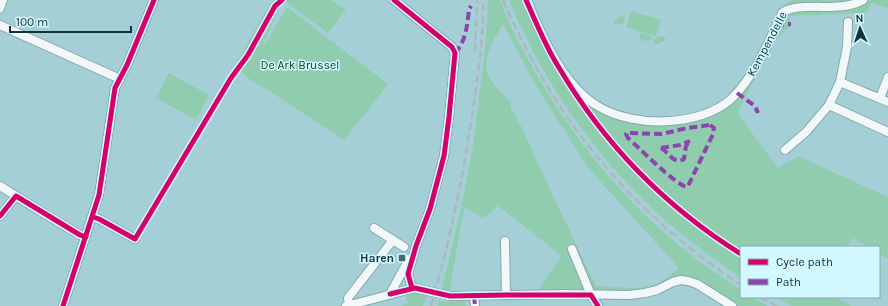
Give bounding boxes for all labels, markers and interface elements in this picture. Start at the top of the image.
scale bar [10,8,131,34]
north arrow [840,8,880,48]
street label: Kempendelle [744,9,790,79]
text: N [855,12,864,25]
text: 100 m [16,15,48,29]
park label: De Ark Brussel [261,58,339,72]
legend [740,246,880,298]
place label: Haren [360,251,394,265]
marker: Haren [397,253,407,263]
text: Cycle path [776,255,833,269]
text: Path [776,275,801,289]

